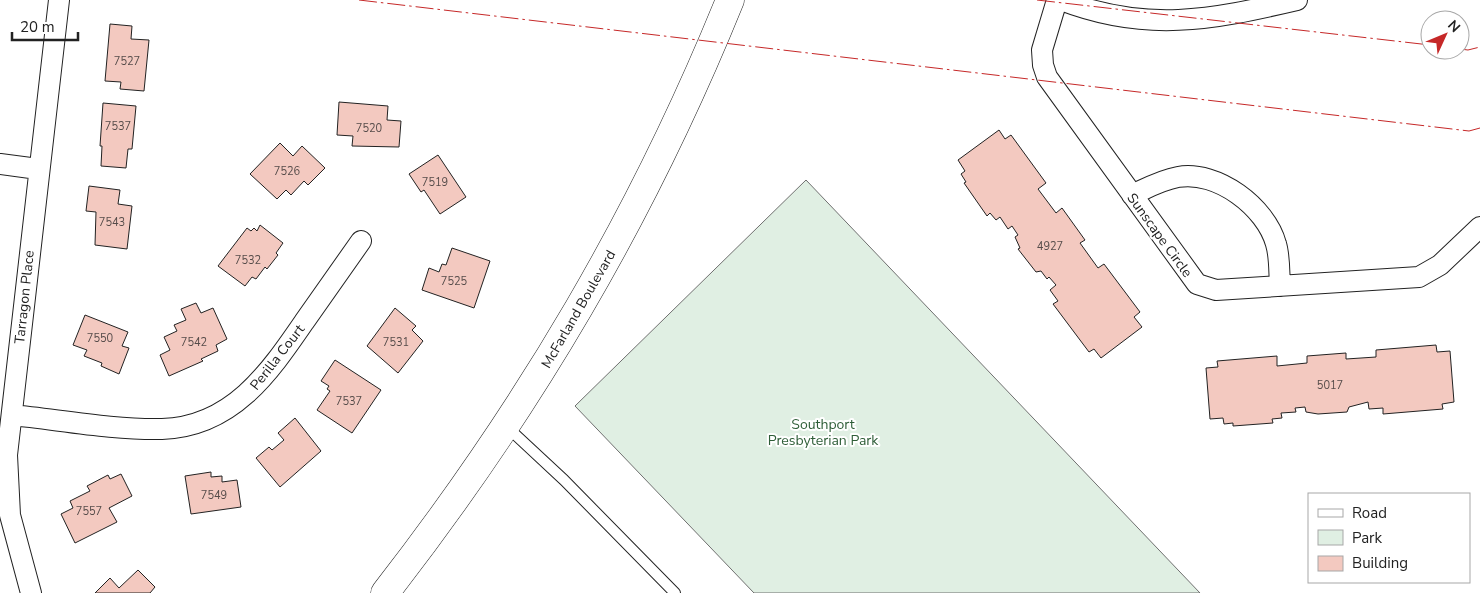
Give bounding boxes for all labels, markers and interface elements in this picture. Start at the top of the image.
scale bar [12,10,79,42]
north arrow [1420,10,1470,60]
text: N [1444,16,1464,37]
text: 20 m [20,17,55,37]
house number: 7527 [114,54,140,69]
house number: 7537 [105,119,131,134]
house number: 7520 [356,121,383,136]
house number: 7526 [274,164,301,179]
house number: 7519 [422,175,448,190]
street label: Sunscape Circle [1123,189,1197,281]
house number: 7543 [99,215,125,230]
house number: 4927 [1037,239,1063,254]
street label: McFarland Boulevard [537,247,620,372]
street label: Tarragon Place [10,249,39,345]
house number: 7532 [235,253,261,268]
house number: 7525 [441,274,468,289]
street label: Perilla Court [246,320,309,394]
house number: 7550 [87,331,114,346]
house number: 7542 [181,335,207,350]
house number: 7531 [383,335,409,350]
house number: 5017 [1317,378,1343,393]
house number: 7537 [336,394,362,409]
park label: Southport Presbyterian Park [768,415,879,450]
house number: 7549 [201,488,227,503]
legend [1308,493,1470,583]
text: Road [1352,503,1387,523]
house number: 7557 [76,504,102,519]
text: Park [1352,528,1382,548]
text: Building [1352,553,1408,573]

